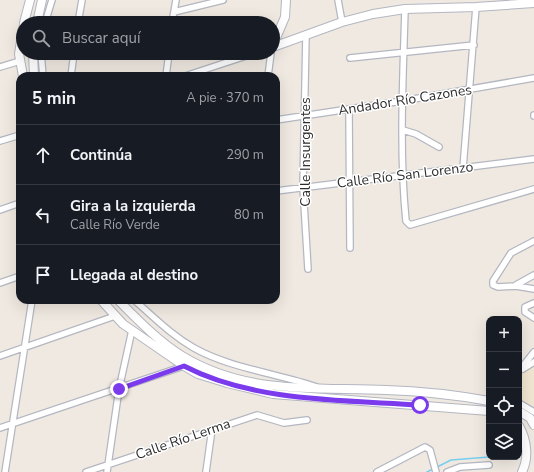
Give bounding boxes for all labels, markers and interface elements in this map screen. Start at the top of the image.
search box [16,16,280,60]
icon: search [30,27,52,49]
text: Buscar aquí [62,28,140,48]
street label: Andador Río Cazones [337,80,473,120]
text: 5 min [32,87,76,110]
text: A pie · 370 m [186,89,264,107]
street label: Calle Insurgentes [296,97,315,207]
icon: ahead [32,144,54,166]
text: Continúa [70,145,132,165]
text: 290 m [226,146,264,164]
street label: Calle Río San Lorenzo [336,157,474,193]
text: Gira a la izquierda [70,196,196,216]
icon: left [32,204,54,226]
text: 80 m [234,206,264,224]
text: Calle Río Verde [70,216,160,234]
icon: arrive [32,264,54,286]
text: Llegada al destino [70,265,198,285]
map controls [486,316,522,460]
button: + [486,316,522,352]
button: − [486,352,522,388]
route end [110,380,128,398]
button: locate [486,388,522,424]
route start [411,396,429,414]
street label: Calle Río Lerma [133,414,233,464]
button: layers [486,424,522,460]

